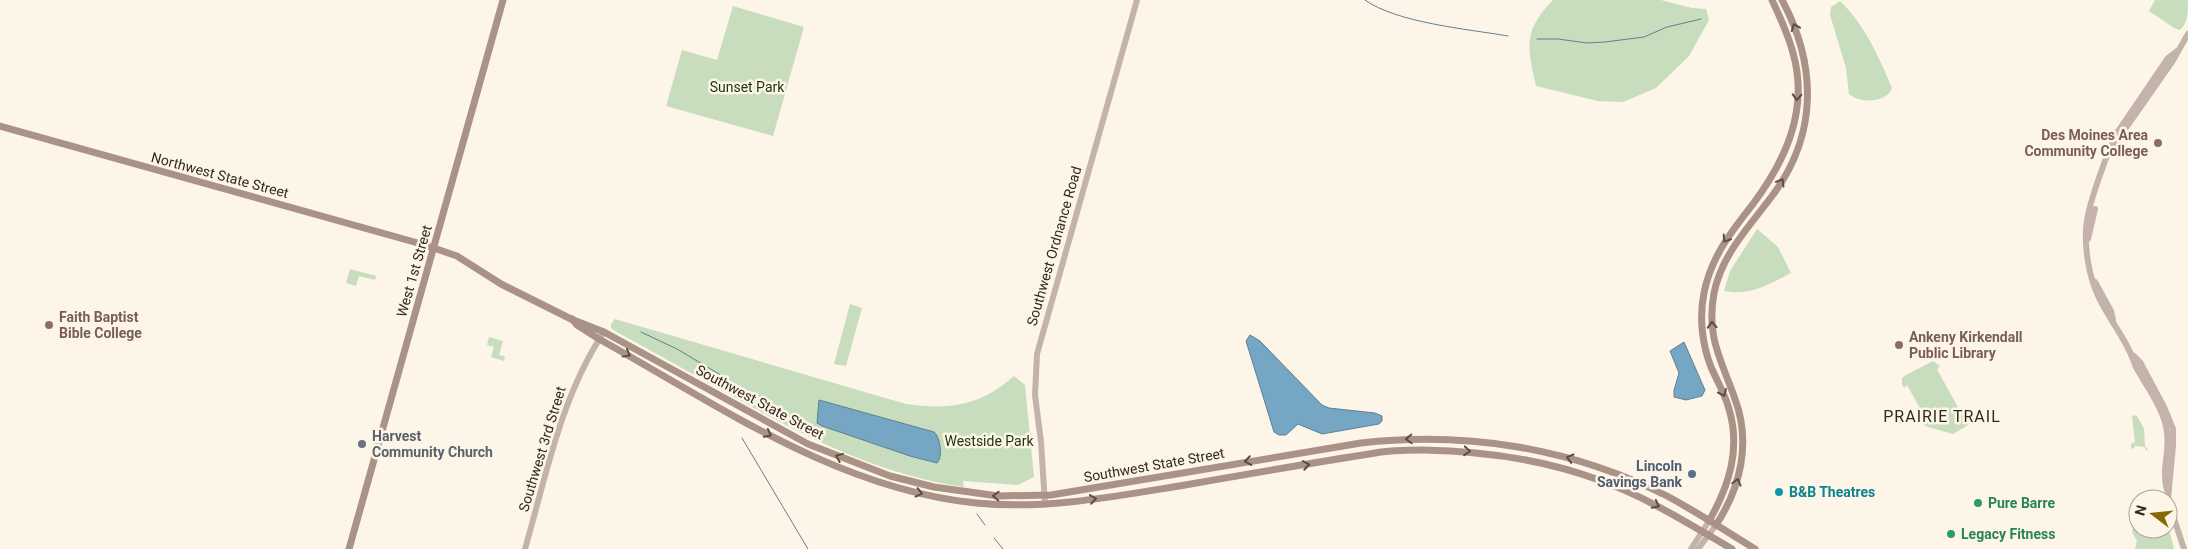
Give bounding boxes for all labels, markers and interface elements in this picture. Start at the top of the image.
one-way arrow [1791,23,1801,32]
park label: Sunset Park [710,79,785,95]
one-way arrow [1792,93,1802,101]
place label: Des Moines Area Community College [2024,127,2149,159]
marker: Des Moines Area Community College [2152,137,2164,149]
street label: Northwest State Street [150,149,291,201]
street label: Southwest Ordnance Road [1024,164,1084,328]
one-way arrow [1775,179,1785,188]
street label: West 1st Street [393,223,435,319]
one-way arrow [1723,234,1733,243]
place label: Faith Baptist Bible College [59,309,142,341]
marker: Faith Baptist Bible College [43,319,55,331]
one-way arrow [1707,320,1718,328]
place label: Ankeny Kirkendall Public Library [1909,329,2023,361]
marker: Ankeny Kirkendall Public Library [1893,339,1905,351]
one-way arrow [621,348,630,358]
street label: Southwest State Street [693,361,827,443]
street label: Southwest 3rd Street [515,384,569,514]
one-way arrow [1716,388,1727,397]
district label: PRAIRIE TRAIL [1883,407,2001,426]
place label: Harvest Community Church [372,428,493,460]
one-way arrow [763,428,772,438]
park label: Westside Park [944,433,1034,449]
one-way arrow [1405,433,1413,444]
marker: Harvest Community Church [356,438,368,450]
street label: Southwest State Street [1082,445,1226,485]
one-way arrow [1463,446,1471,457]
one-way arrow [835,453,844,463]
one-way arrow [1566,454,1574,464]
one-way arrow [1244,455,1252,466]
place label: Lincoln Savings Bank [1597,458,1683,490]
one-way arrow [1301,460,1310,470]
marker: Lincoln Savings Bank [1686,468,1698,480]
one-way arrow [1732,478,1742,486]
place label: B&B Theatres [1789,484,1875,500]
marker: B&B Theatres [1773,486,1785,498]
one-way arrow [915,487,924,498]
north arrow [2128,489,2178,539]
one-way arrow [991,490,999,501]
one-way arrow [1089,494,1098,504]
place label: Pure Barre [1988,495,2055,511]
marker: Pure Barre [1972,497,1984,509]
one-way arrow [1651,499,1660,509]
text: N [2131,503,2150,517]
place label: Legacy Fitness [1961,526,2055,542]
marker: Legacy Fitness [1945,528,1957,540]

